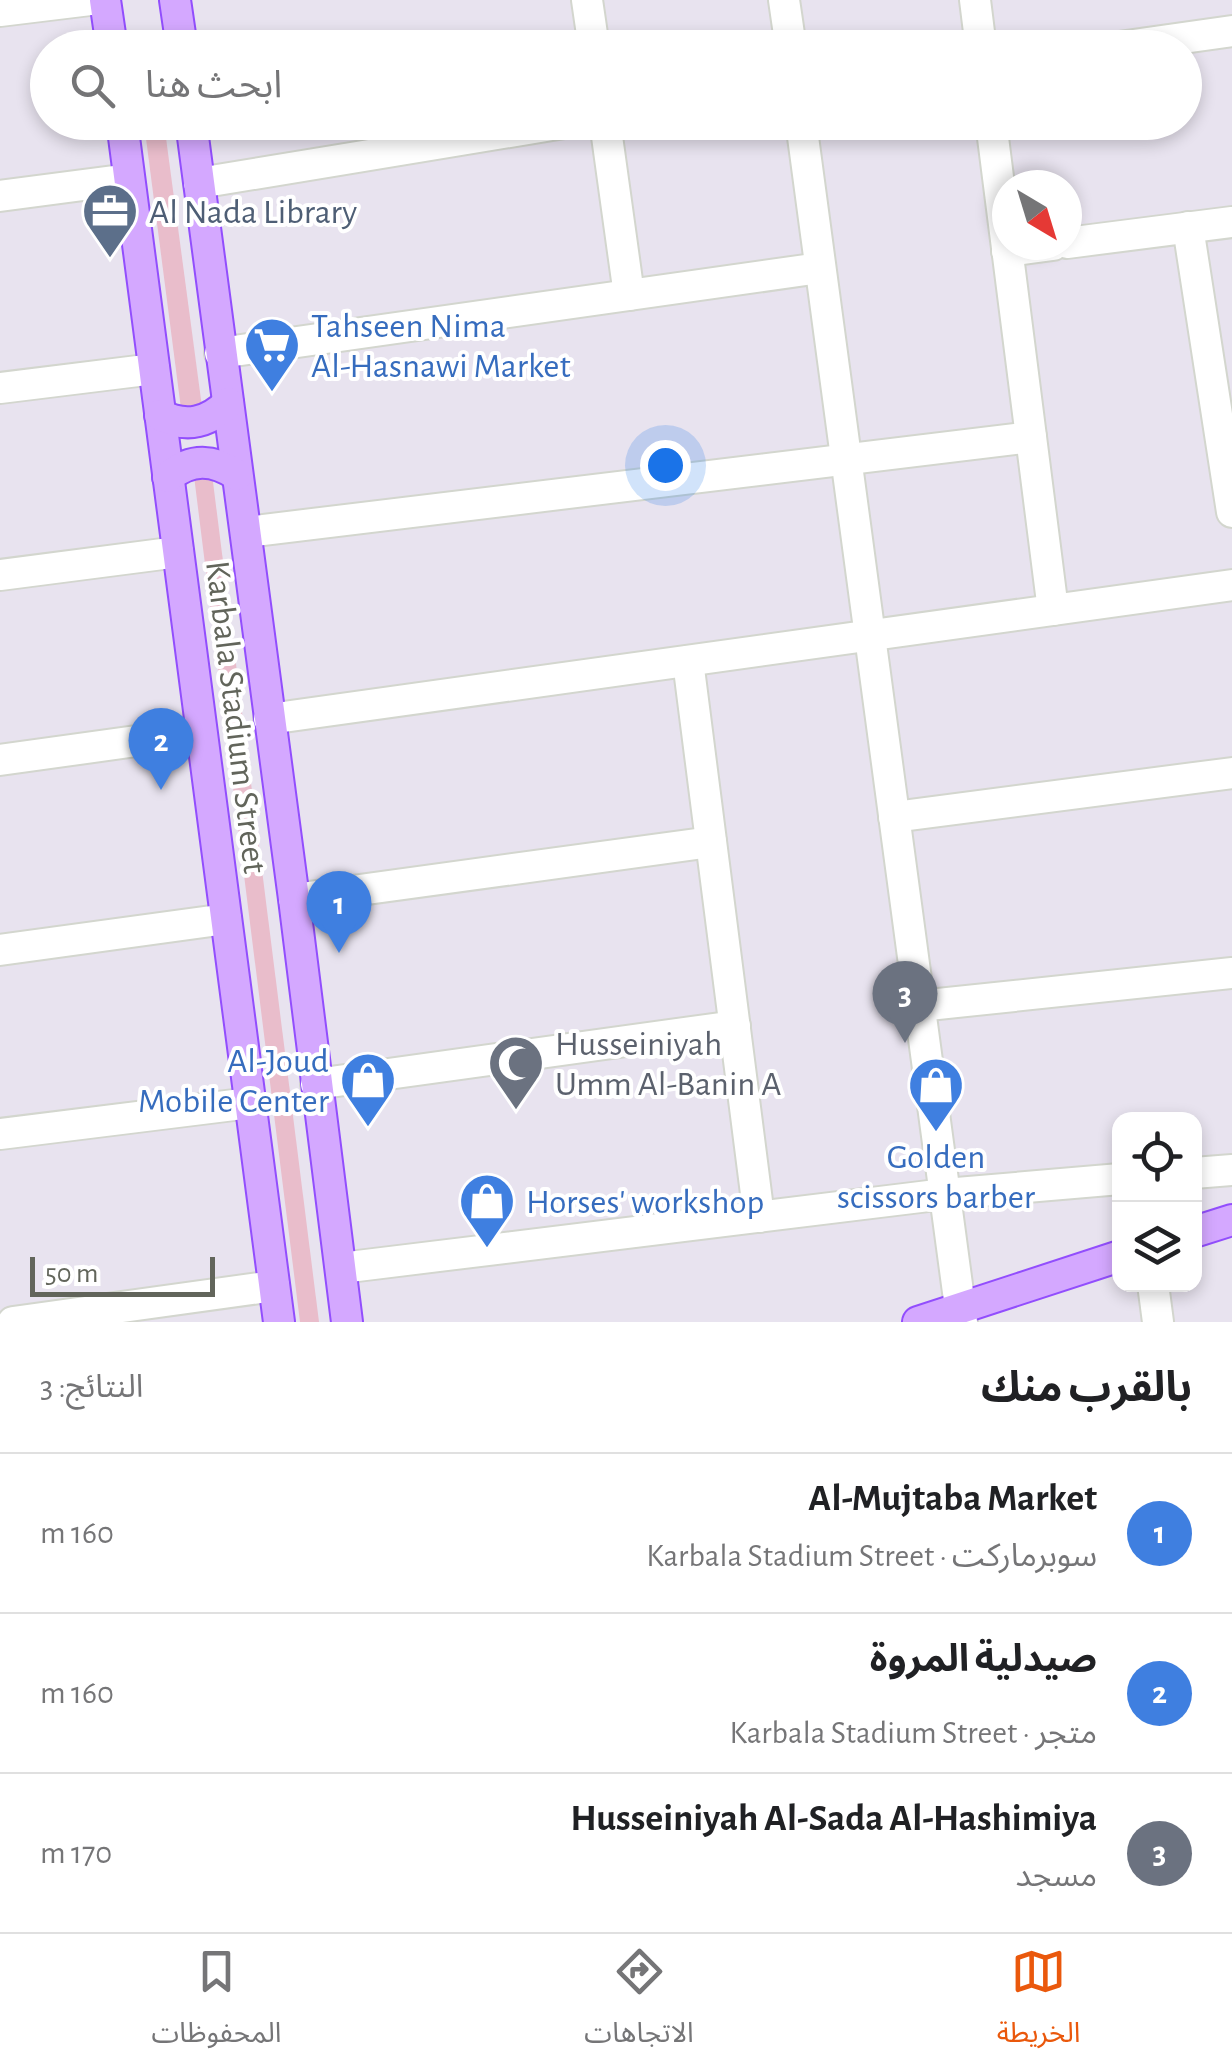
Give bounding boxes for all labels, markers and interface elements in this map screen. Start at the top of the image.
search box [30,30,1202,140]
icon: search [65,58,120,113]
text: ابحث هنا [145,67,282,105]
north arrow [992,170,1082,260]
office icon: Al Nada Library [80,181,140,260]
place label: Al Nada Library [149,195,357,230]
place label: Tahseen Nima Al-Hasnawi Market [311,309,571,384]
supermarket icon: Tahseen Nima Al-Hasnawi Market [242,315,302,394]
your location [640,440,691,491]
street label: Karbala Stadium Street [199,559,272,876]
pin: 2 [128,708,194,790]
pin: 1 [306,870,372,953]
pin: 3 [872,960,938,1043]
place label: Husseiniyah Umm Al-Banin A [555,1027,781,1102]
mosque icon: Husseiniyah Umm Al-Banin A [486,1033,546,1112]
place label: Al-Joud Mobile Center [138,1044,330,1119]
shop icon: Al-Joud Mobile Center [338,1050,398,1129]
shop icon: Golden scissors barber [906,1055,966,1134]
map controls [1112,1112,1202,1292]
button: locate [1112,1112,1202,1202]
place label: Golden scissors barber [837,1140,1036,1215]
shop icon: Horses' workshop [457,1171,517,1250]
place label: Horses' workshop [526,1185,764,1220]
button: layers [1112,1202,1202,1292]
scale bar [30,1252,215,1296]
text: 50 m [45,1260,99,1288]
text: بالقرب منك [981,1367,1192,1409]
text: النتائج: 3 [40,1371,143,1403]
text: Al-Mujtaba Market [808,1480,1097,1518]
text: 160 m [40,1517,114,1549]
text: 1 [1154,1517,1165,1549]
text: سوبرماركت · Karbala Stadium Street [646,1540,1097,1572]
text: صيدلية المروة [870,1641,1097,1679]
text: 160 m [40,1677,114,1709]
text: 2 [1152,1677,1167,1709]
text: متجر · Karbala Stadium Street [730,1717,1097,1749]
text: Husseiniyah Al-Sada Al-Hashimiya [570,1800,1097,1838]
text: 170 m [40,1837,112,1869]
text: 3 [1153,1837,1166,1869]
text: مسجد [1016,1860,1097,1892]
tab: المحفوظات [151,1944,281,2063]
tab: الاتجاهات [584,1944,694,2063]
tab: الخريطة [997,1944,1081,2063]

